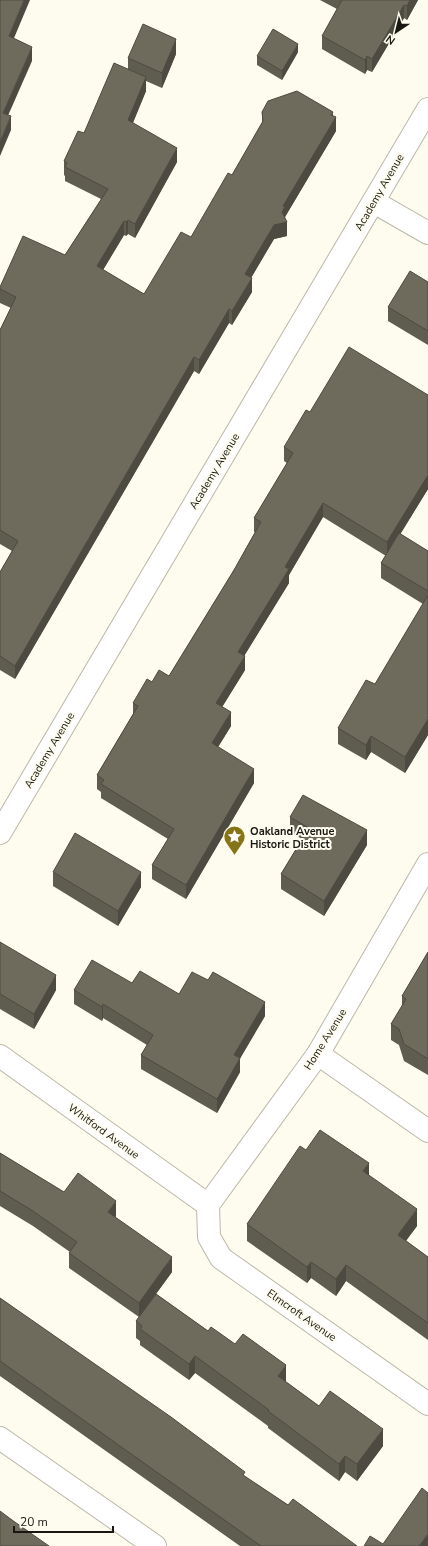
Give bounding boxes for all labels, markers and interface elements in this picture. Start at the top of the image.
north arrow [376,12,416,52]
text: N [383,31,398,48]
street label: Academy Avenue [351,151,408,233]
street label: Academy Avenue [186,430,243,512]
street label: Academy Avenue [21,709,78,791]
place icon: Oakland Avenue Historic District [221,824,247,857]
place label: Oakland Avenue Historic District [250,824,334,852]
street label: Home Avenue [301,1005,350,1073]
street label: Whitford Avenue [65,1100,143,1163]
street label: Elmcroft Avenue [264,1286,340,1345]
scale bar [14,1508,113,1534]
text: 20 m [20,1514,48,1530]

